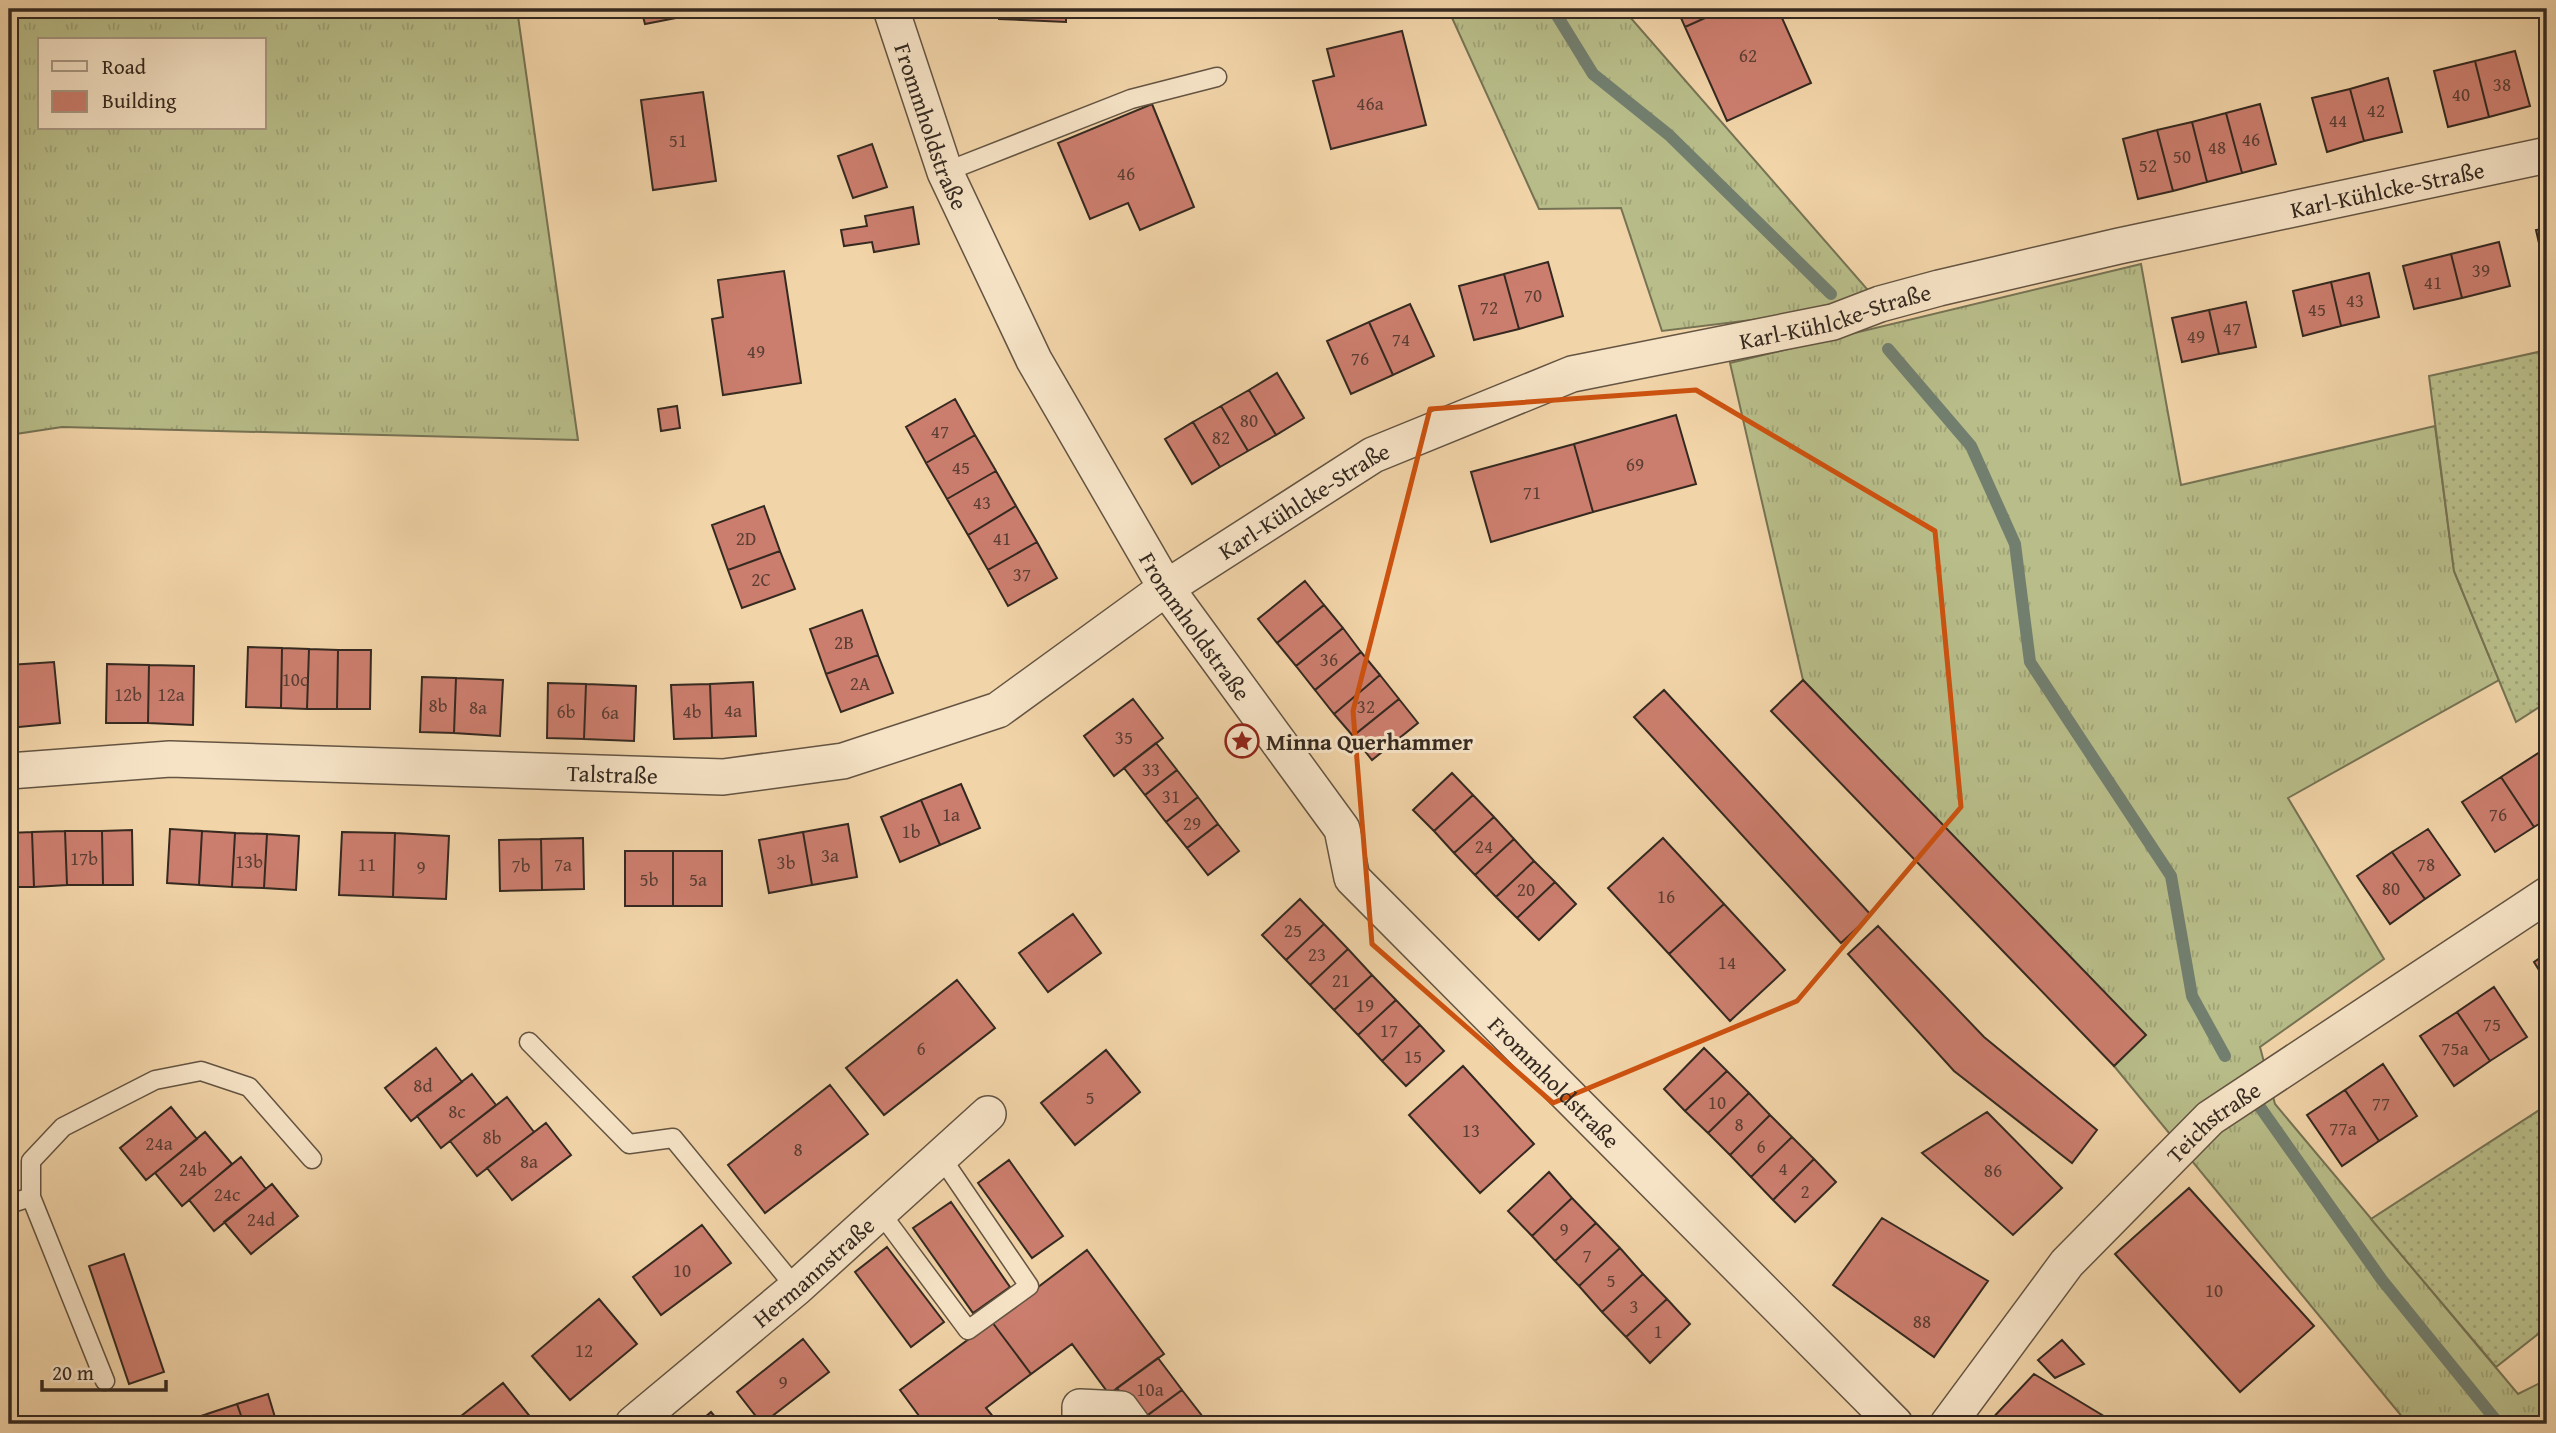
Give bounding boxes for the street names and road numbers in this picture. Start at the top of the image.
street label: Frommholdstraße [887,39,977,215]
street label: Karl-Kühlcke-Straße [2287,152,2487,226]
street label: Karl-Kühlcke-Straße [1736,275,1934,357]
street label: Karl-Kühlcke-Straße [1212,434,1394,567]
street label: Frommholdstraße [1132,545,1259,707]
street label: Talstraße [566,755,658,791]
street label: Frommholdstraße [1481,1008,1628,1155]
street label: Teichstraße [2158,1073,2267,1170]
street label: Hermannstraße [745,1209,881,1334]

